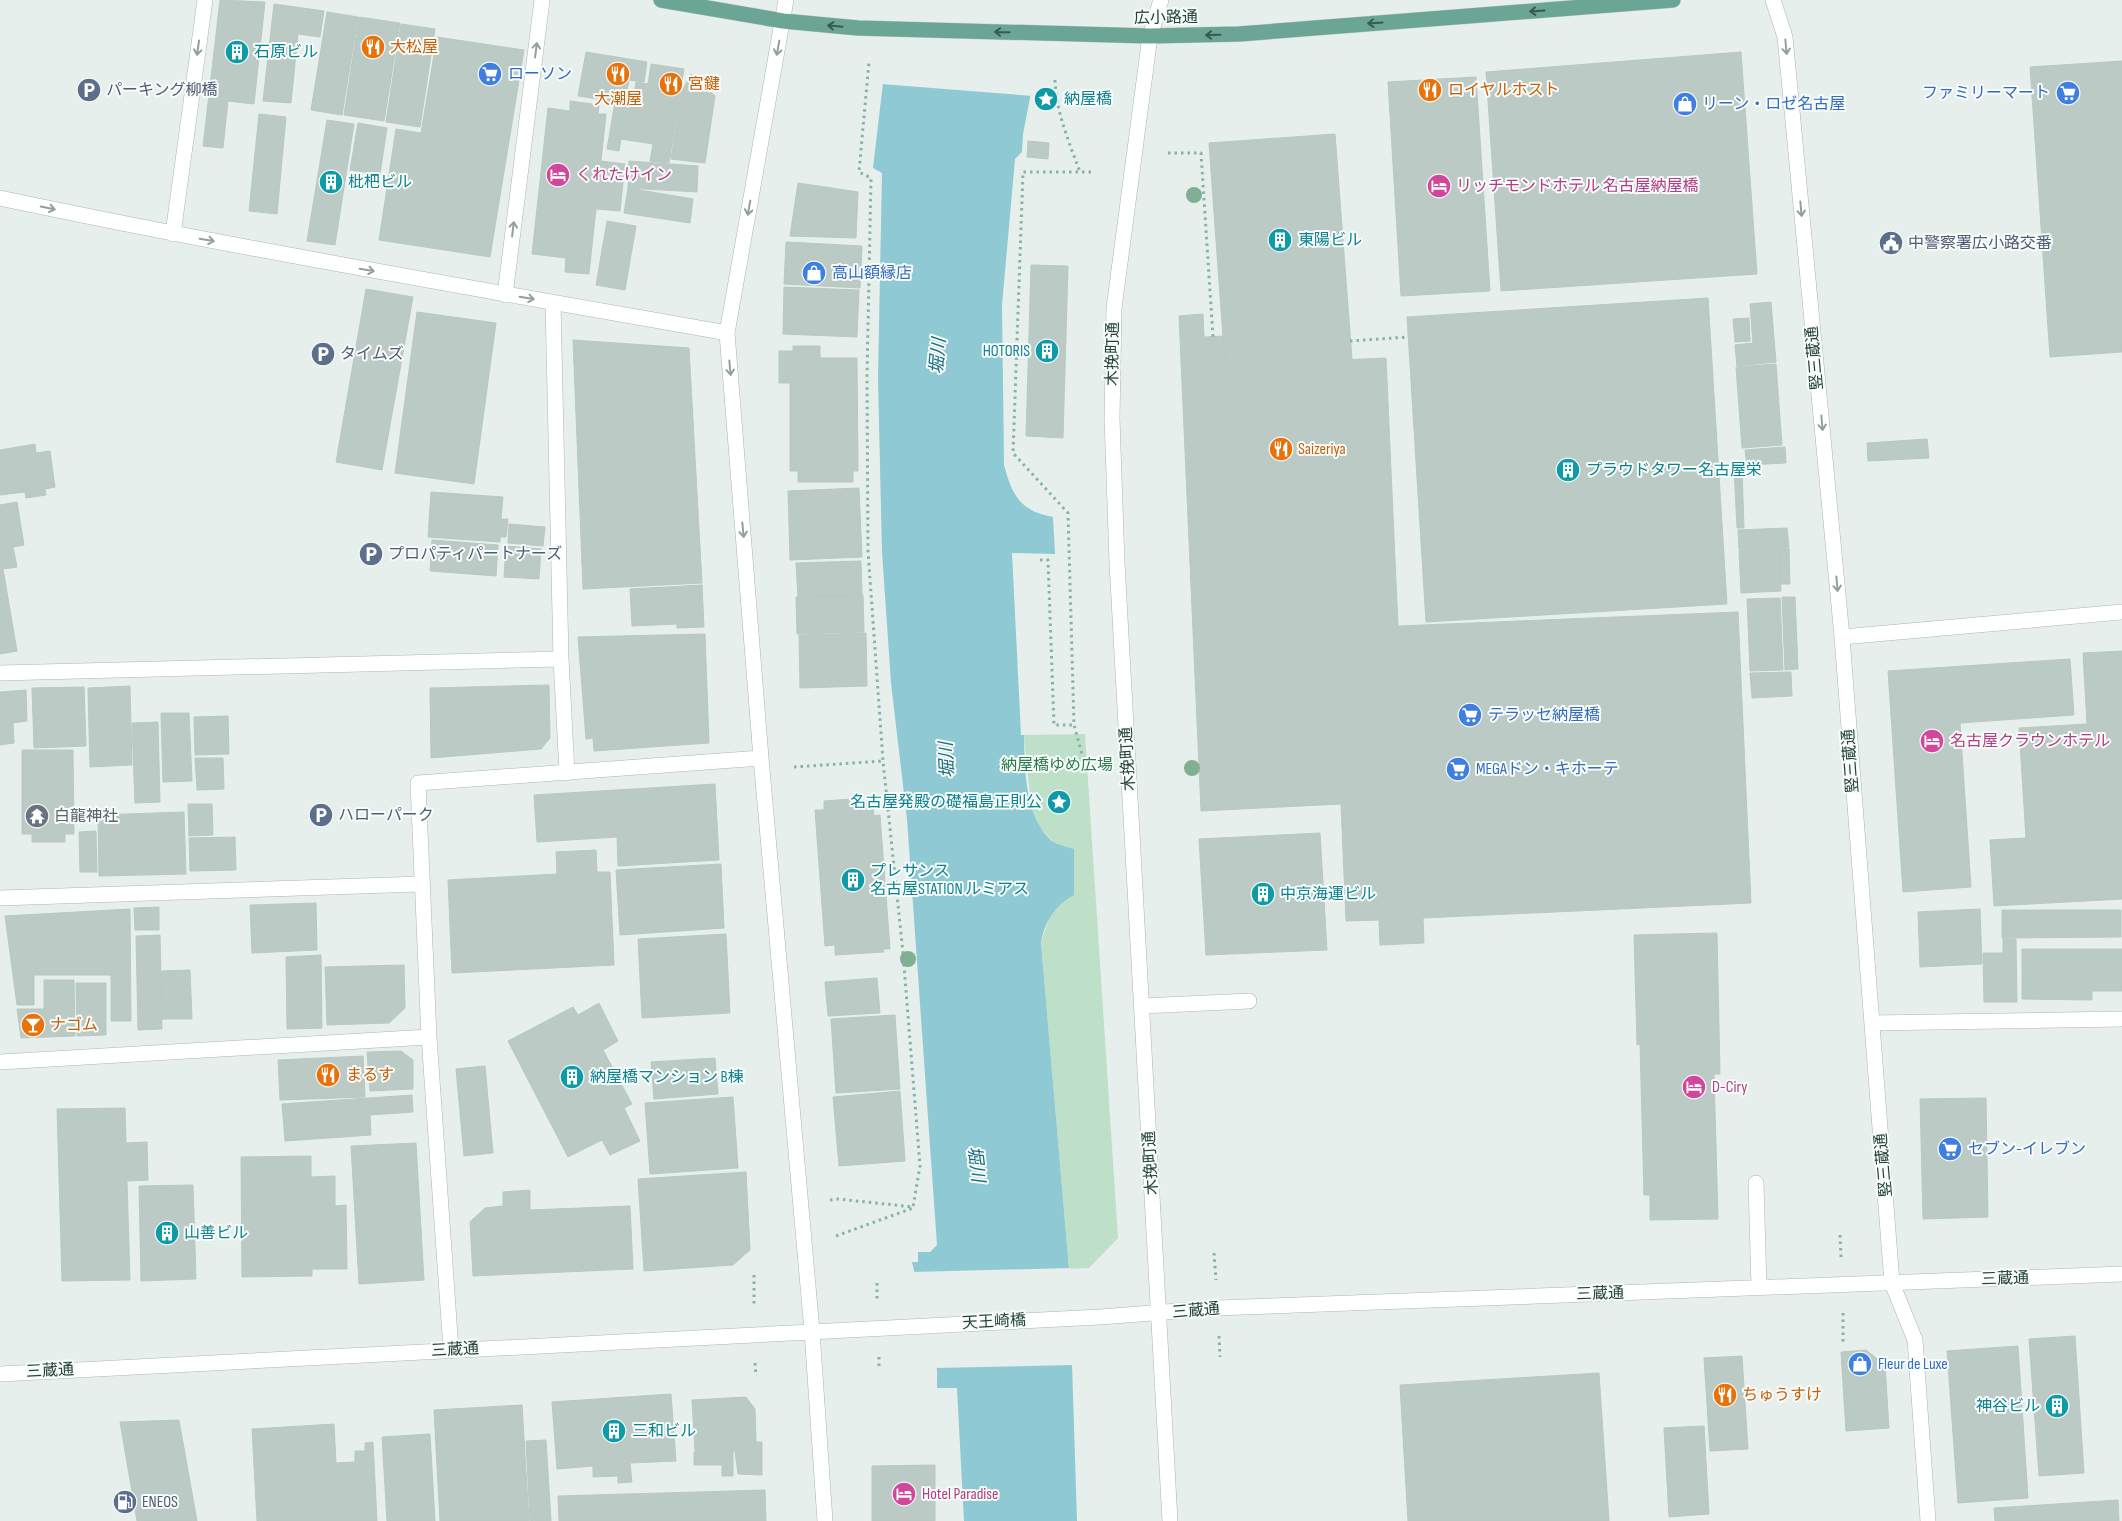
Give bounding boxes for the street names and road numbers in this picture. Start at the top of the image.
street label: 広小路通 [1134,8,1198,28]
street label: 木挽町通 [1103,322,1123,386]
street label: 竪三蔵通 [1803,325,1827,391]
street label: 木挽町通 [1117,727,1139,791]
street label: 竪三蔵通 [1839,728,1863,794]
street label: 木挽町通 [1140,1131,1162,1195]
street label: 竪三蔵通 [1872,1132,1896,1198]
street label: 三蔵通 [1981,1269,2029,1289]
street label: 三蔵通 [1576,1284,1624,1304]
street label: 三蔵通 [1171,1299,1221,1323]
street label: 天王崎橋 [962,1311,1026,1333]
street label: 三蔵通 [431,1339,479,1361]
street label: 三蔵通 [26,1360,74,1382]

